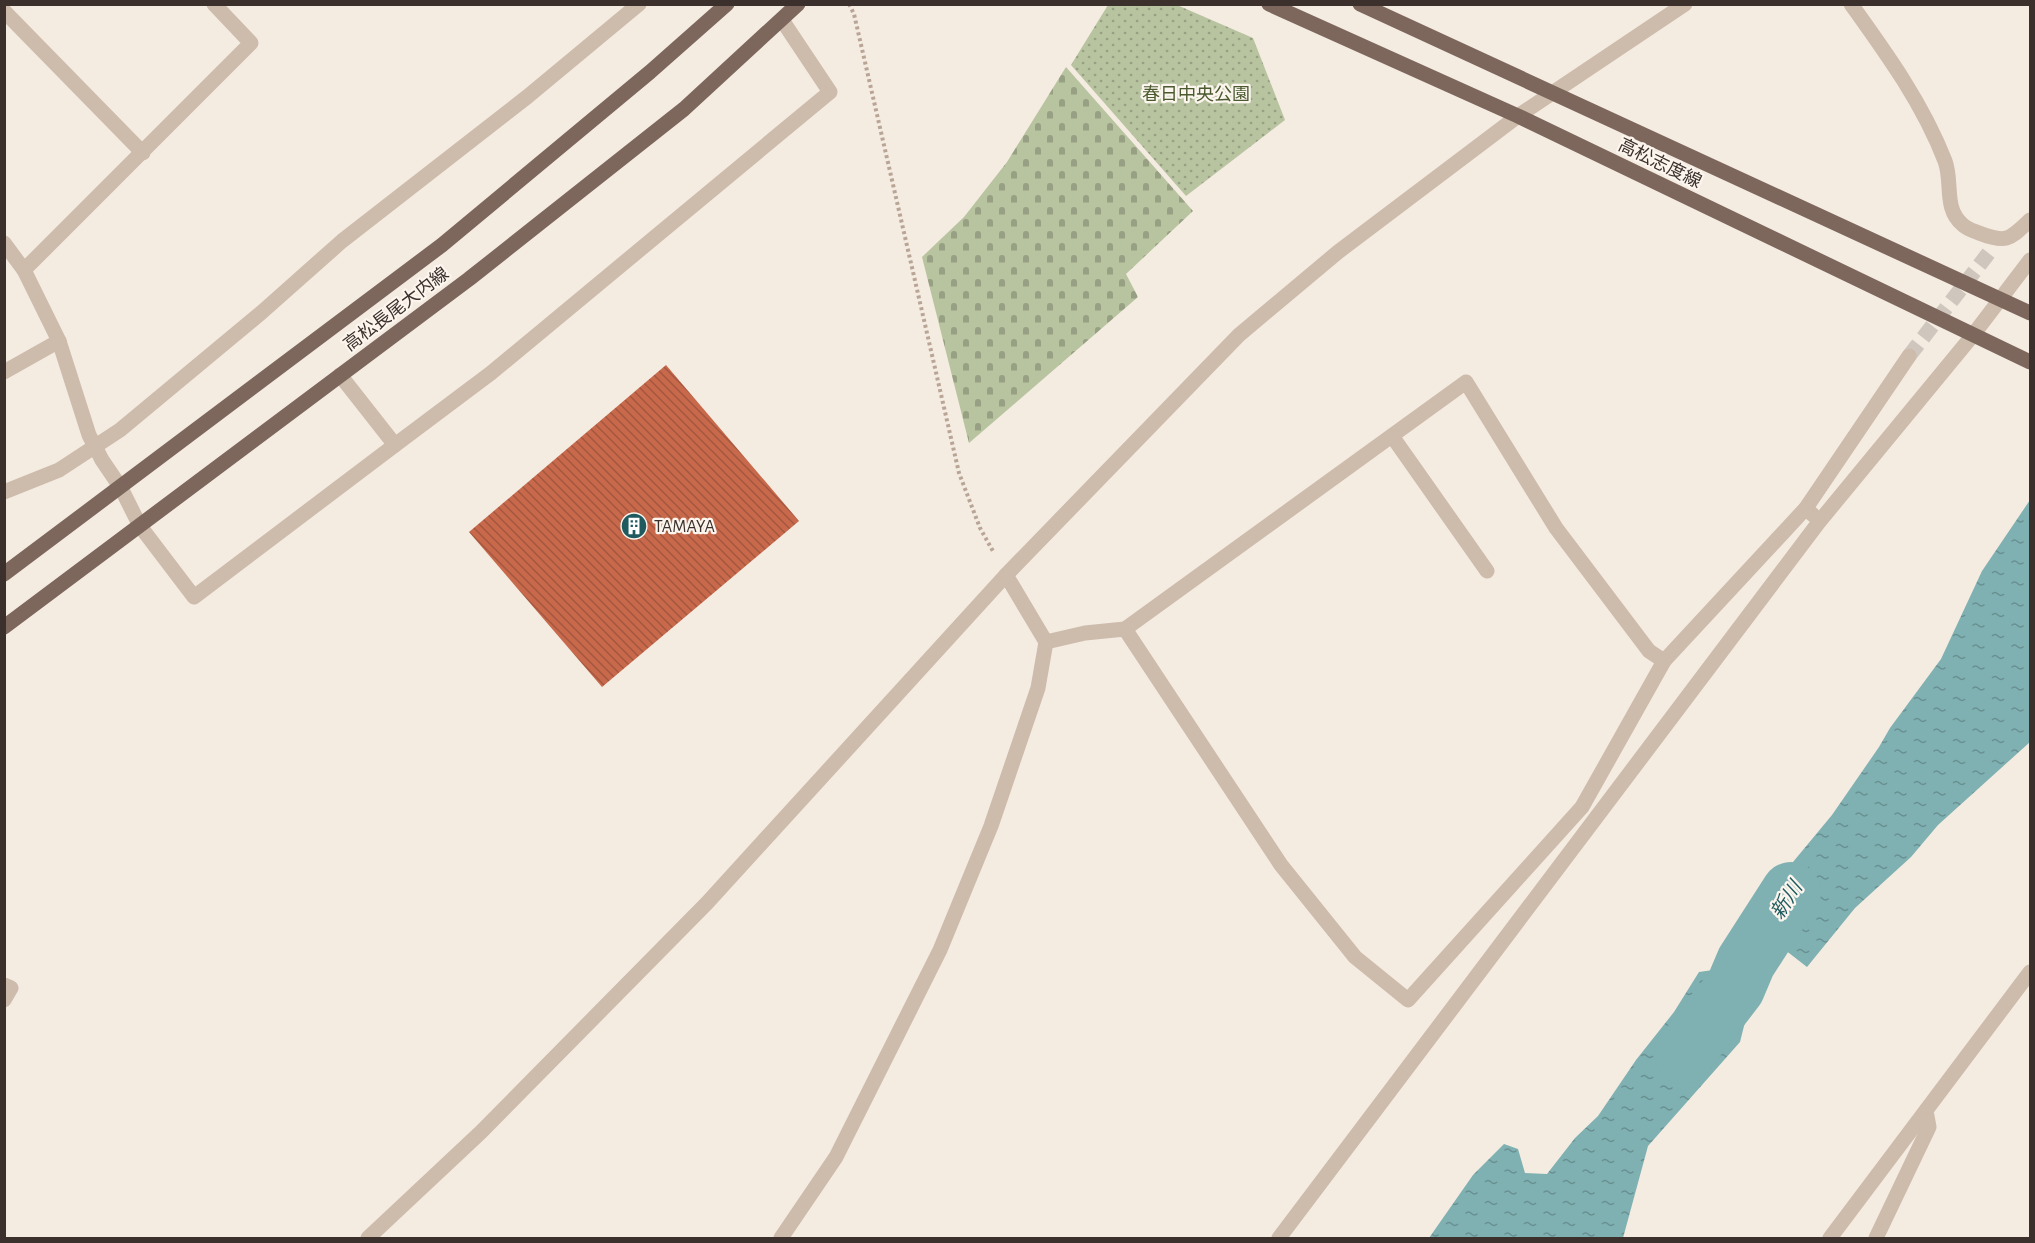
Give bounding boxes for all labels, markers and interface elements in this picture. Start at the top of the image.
park label: 春日中央公園 [1142,84,1250,104]
street label: 高松志度線 [1615,134,1705,192]
street label: 高松長尾大内線 [340,263,452,355]
building icon: TAMAYA [619,511,649,541]
place label: TAMAYA [654,518,716,536]
water label: 新川 [1767,876,1807,923]

